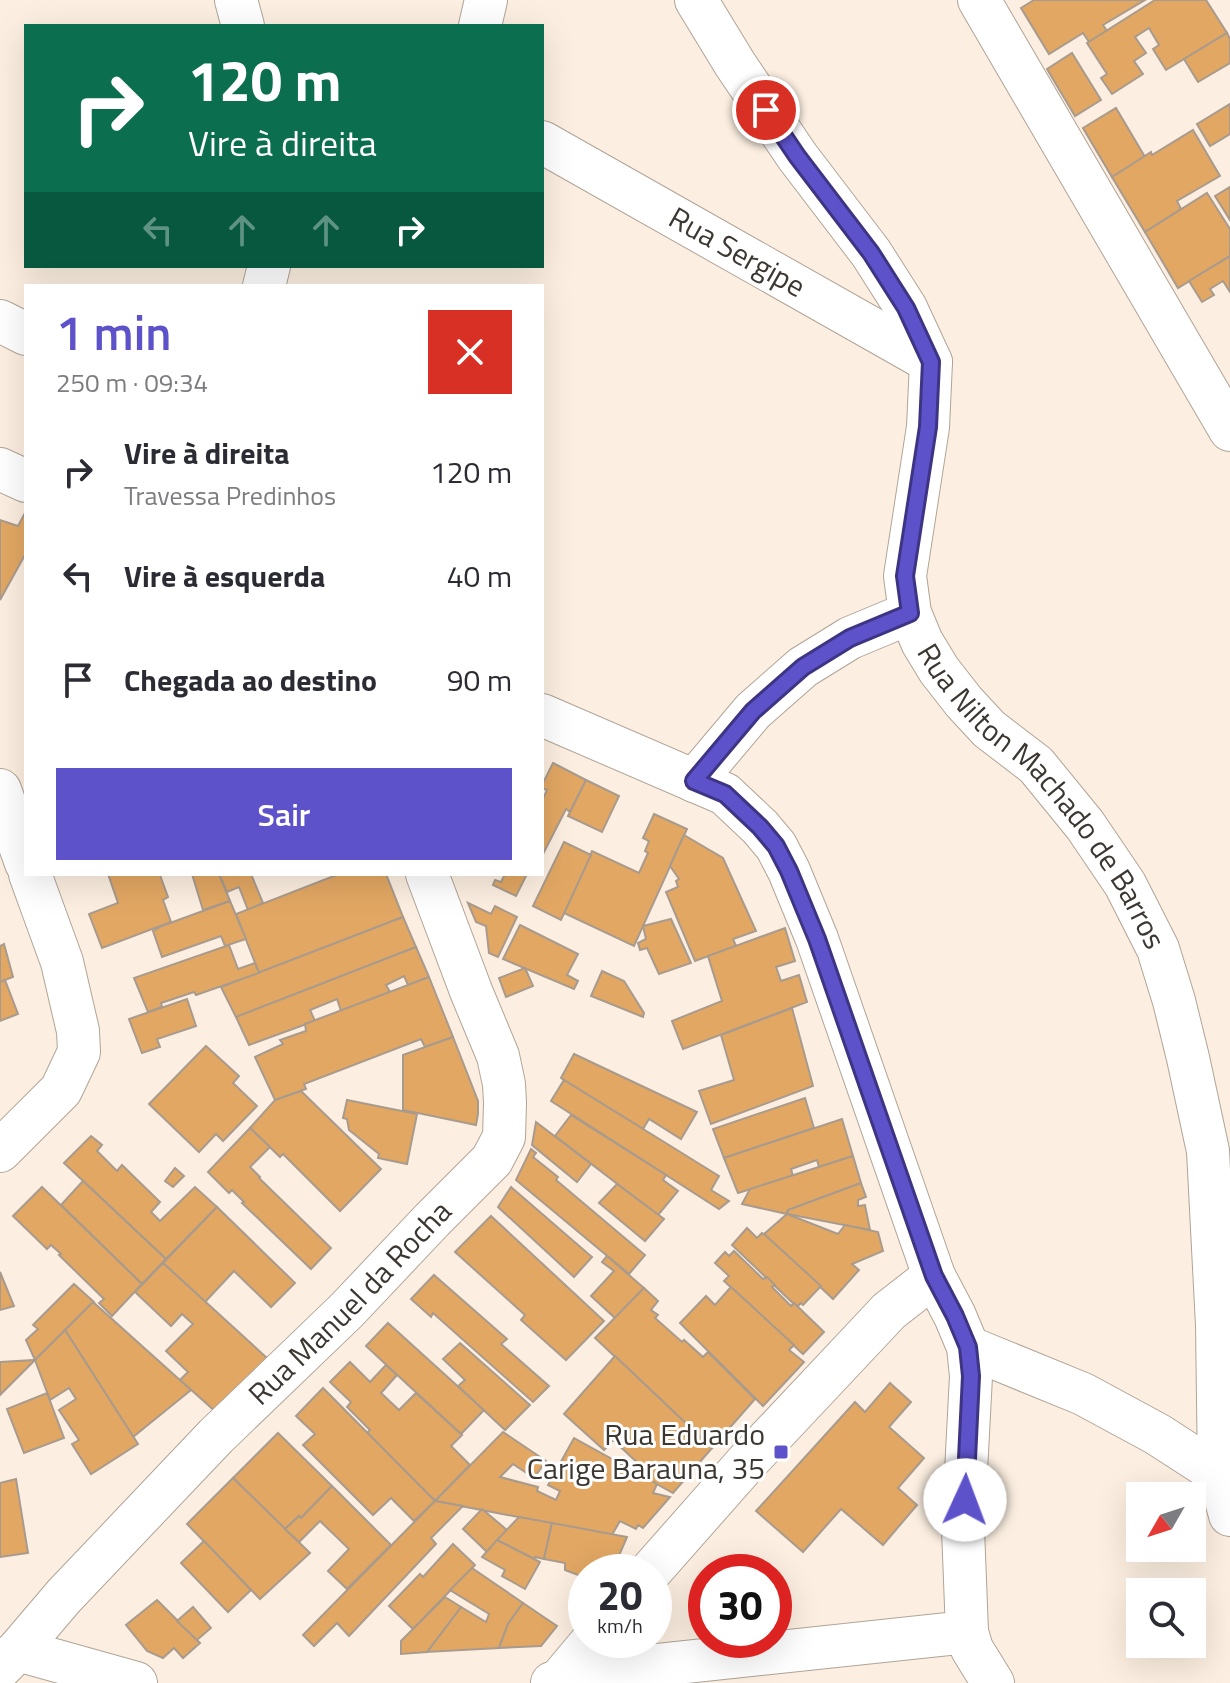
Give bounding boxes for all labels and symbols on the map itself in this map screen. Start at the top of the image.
pin [732,76,800,144]
street label: Rua Sergipe [661,194,814,308]
street label: Rua Nilton Machado de Barros [906,634,1178,957]
street label: Rua Manuel da Rocha [237,1189,462,1415]
place label: Rua Eduardo Carige Barauna, 35 [527,1411,765,1491]
marker: Rua Eduardo Carige Barauna, 35 [772,1443,790,1461]
position arrow [923,1458,1007,1542]
north arrow [1126,1482,1206,1562]
speed limit sign: 30 [688,1554,792,1658]

